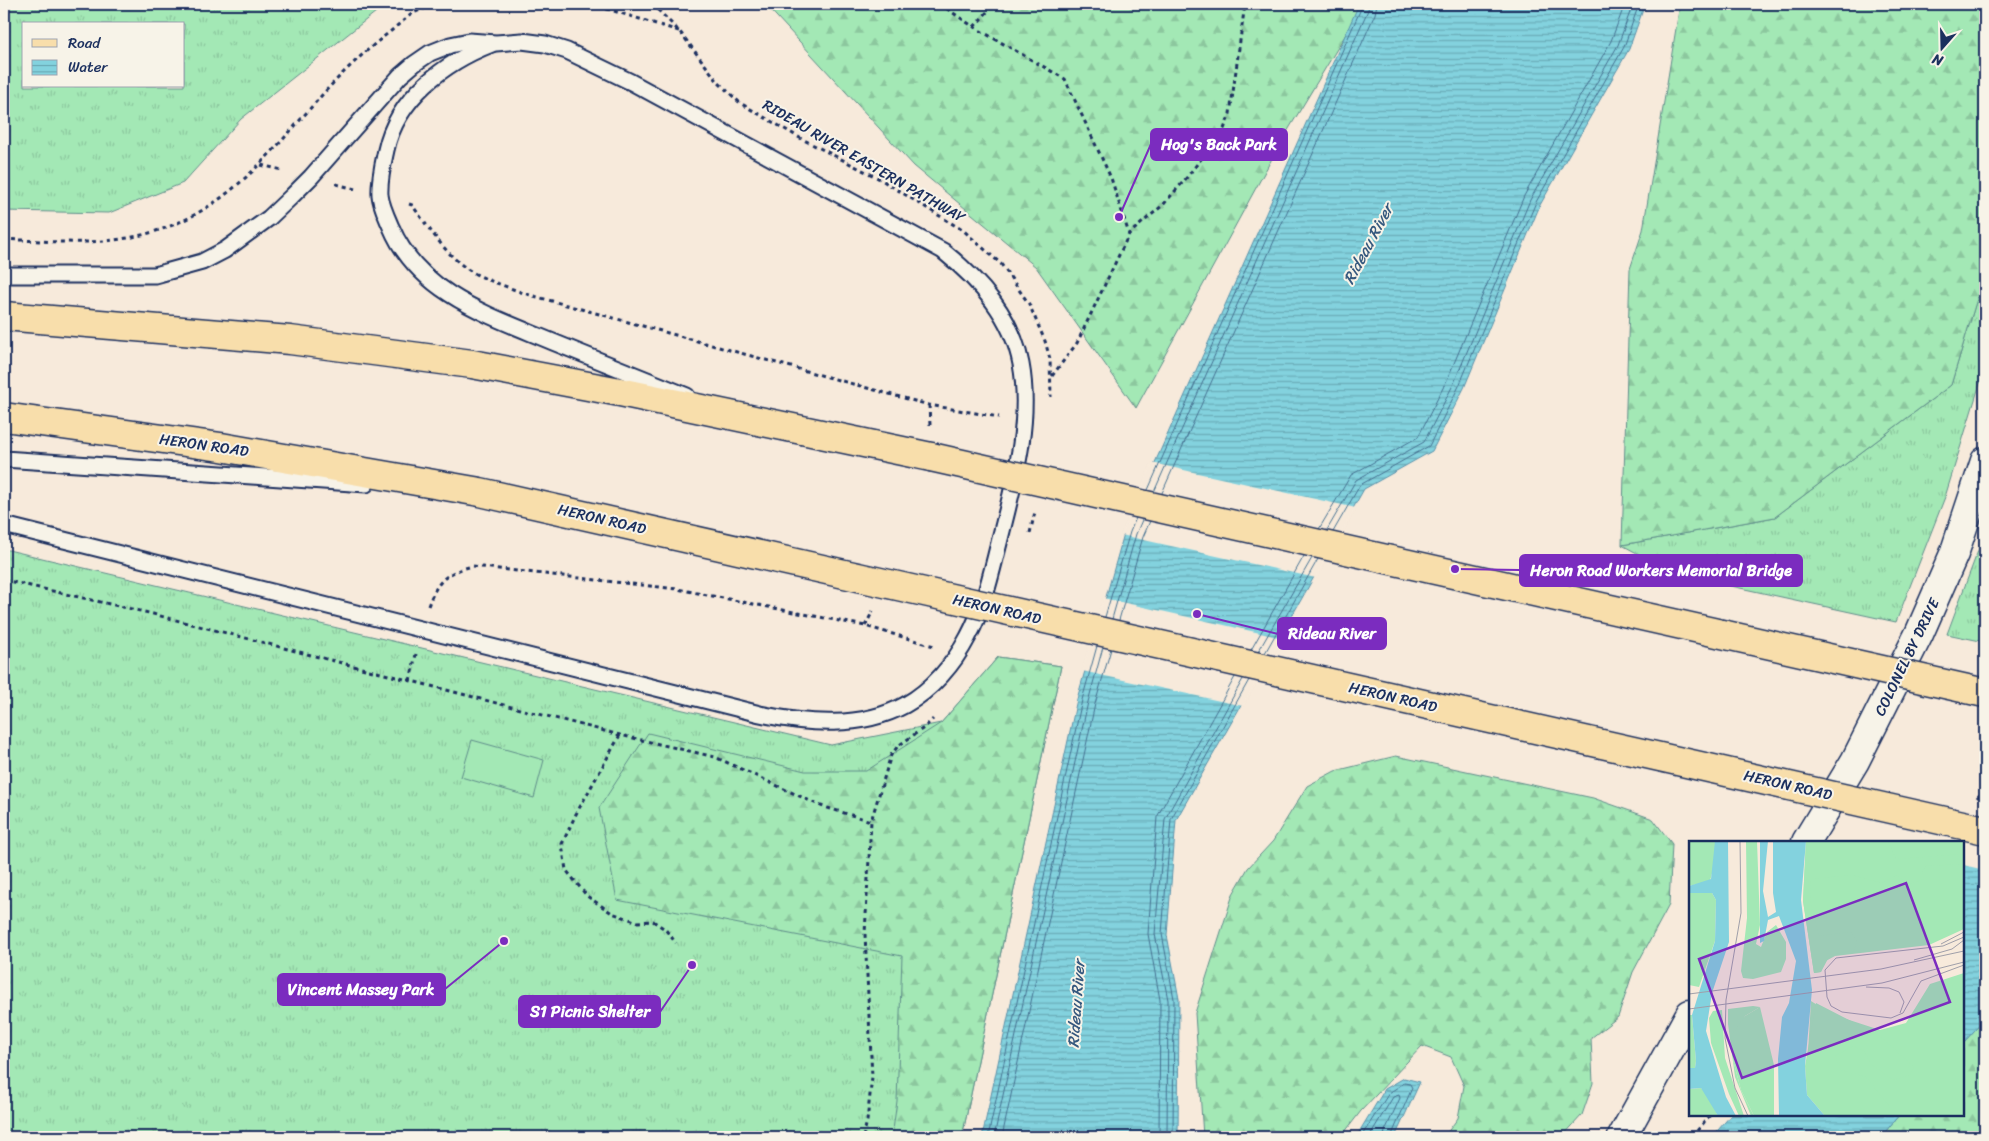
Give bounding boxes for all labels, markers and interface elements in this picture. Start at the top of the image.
legend [22,22,185,88]
north arrow [1916,22,1966,72]
text: Road [68,30,101,56]
text: N [1929,46,1947,73]
text: Water [68,54,108,80]
street label: RIDEAU RIVER EASTERN PATHWAY [758,92,971,230]
callout: Hog's Back Park [1151,129,1287,160]
text: Hog's Back Park [1160,130,1278,159]
water label: Rideau River [1335,196,1403,289]
street label: HERON ROAD [158,426,250,464]
street label: HERON ROAD [555,496,649,542]
callout: Heron Road Workers Memorial Bridge [1520,555,1802,586]
text: Heron Road Workers Memorial Bridge [1529,556,1792,585]
street label: HERON ROAD [950,586,1044,632]
street label: COLONEL BY DRIVE [1867,592,1948,720]
callout: Rideau River [1278,618,1386,649]
text: Rideau River [1287,619,1377,648]
street label: HERON ROAD [1346,674,1440,720]
street label: HERON ROAD [1741,762,1835,808]
inset map [1689,841,1964,1116]
water label: Rideau River [1058,956,1094,1049]
callout: Vincent Massey Park [278,974,445,1005]
text: Vincent Massey Park [287,975,435,1004]
callout: S1 Picnic Shelter [519,996,660,1027]
text: S1 Picnic Shelter [529,997,651,1026]

